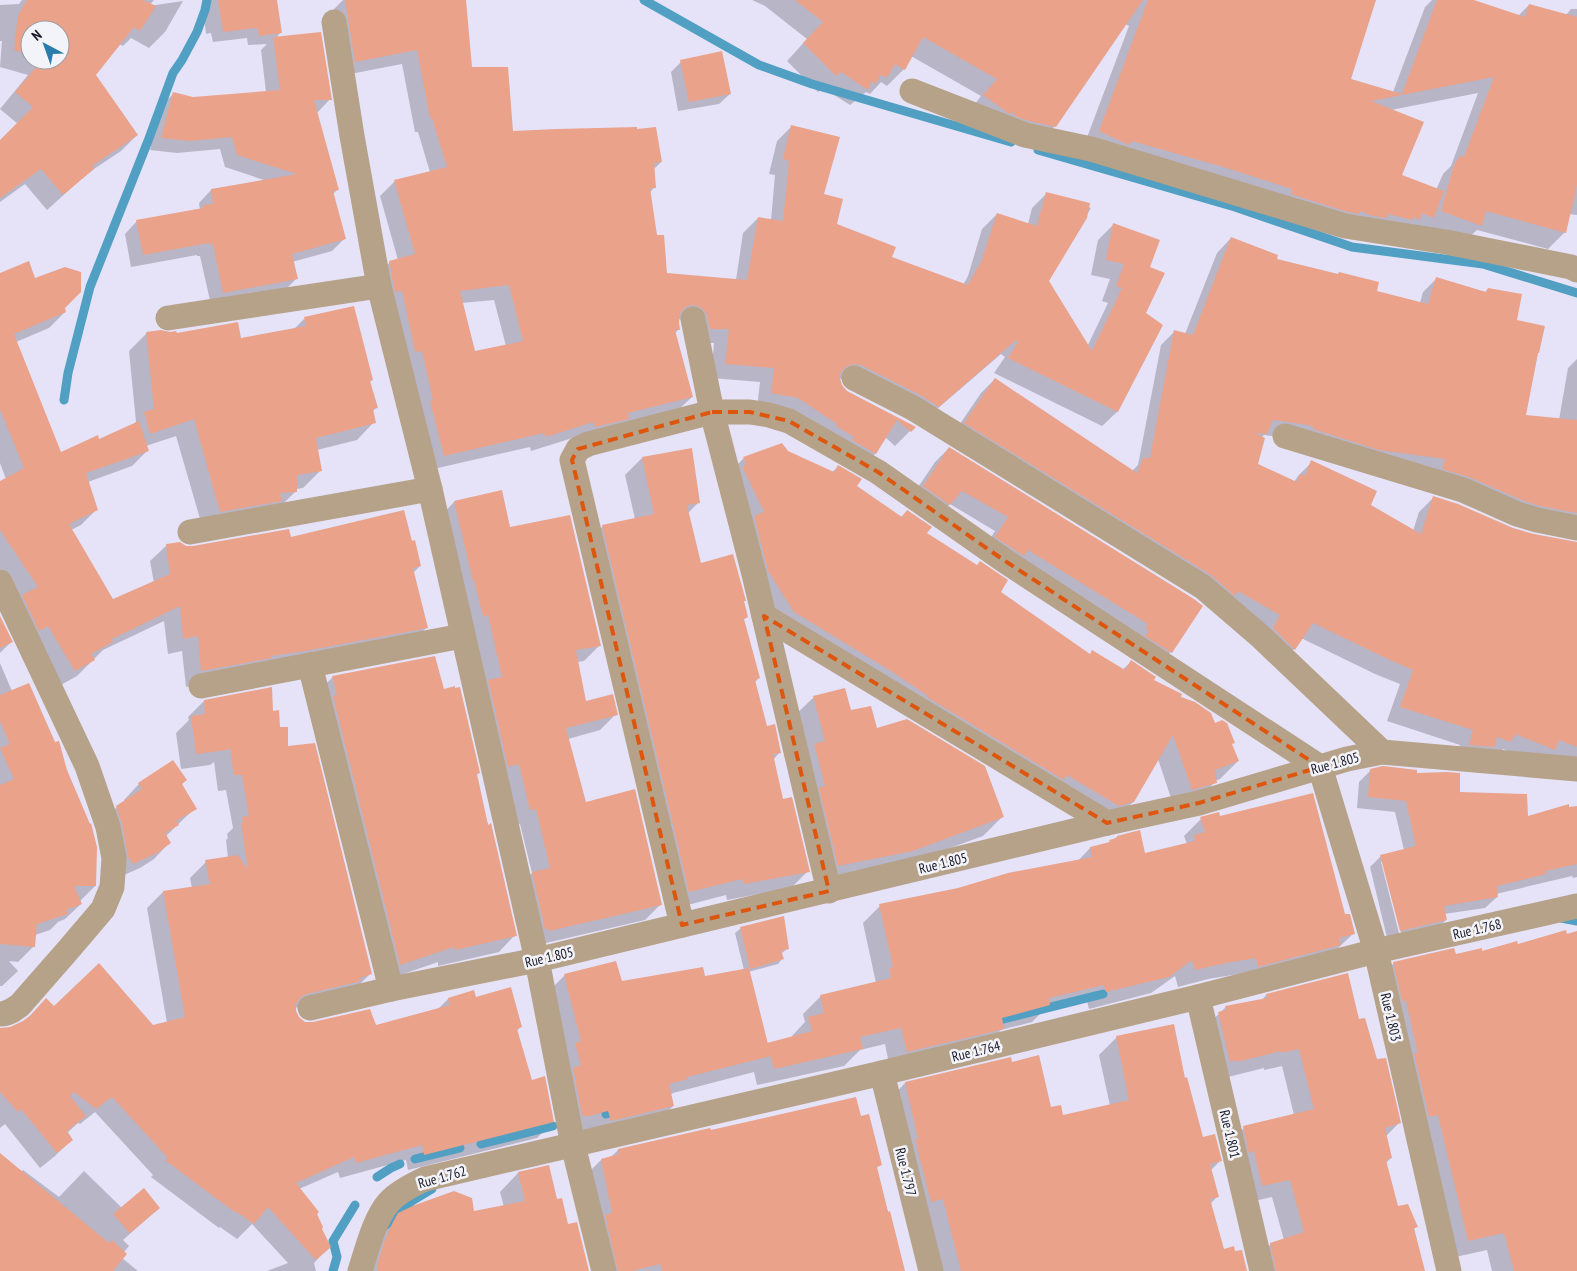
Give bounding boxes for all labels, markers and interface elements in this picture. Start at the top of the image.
north arrow [20,20,70,70]
text: N [28,26,45,44]
street label: Rue 1.805 [1309,748,1361,778]
street label: Rue 1.805 [917,848,969,878]
street label: Rue 1.768 [1451,915,1503,943]
street label: Rue 1.805 [523,943,575,971]
street label: Rue 1.803 [1377,991,1405,1043]
street label: Rue 1.764 [950,1036,1003,1066]
street label: Rue 1.801 [1216,1108,1244,1160]
street label: Rue 1.797 [891,1146,921,1198]
street label: Rue 1.762 [416,1162,468,1192]

